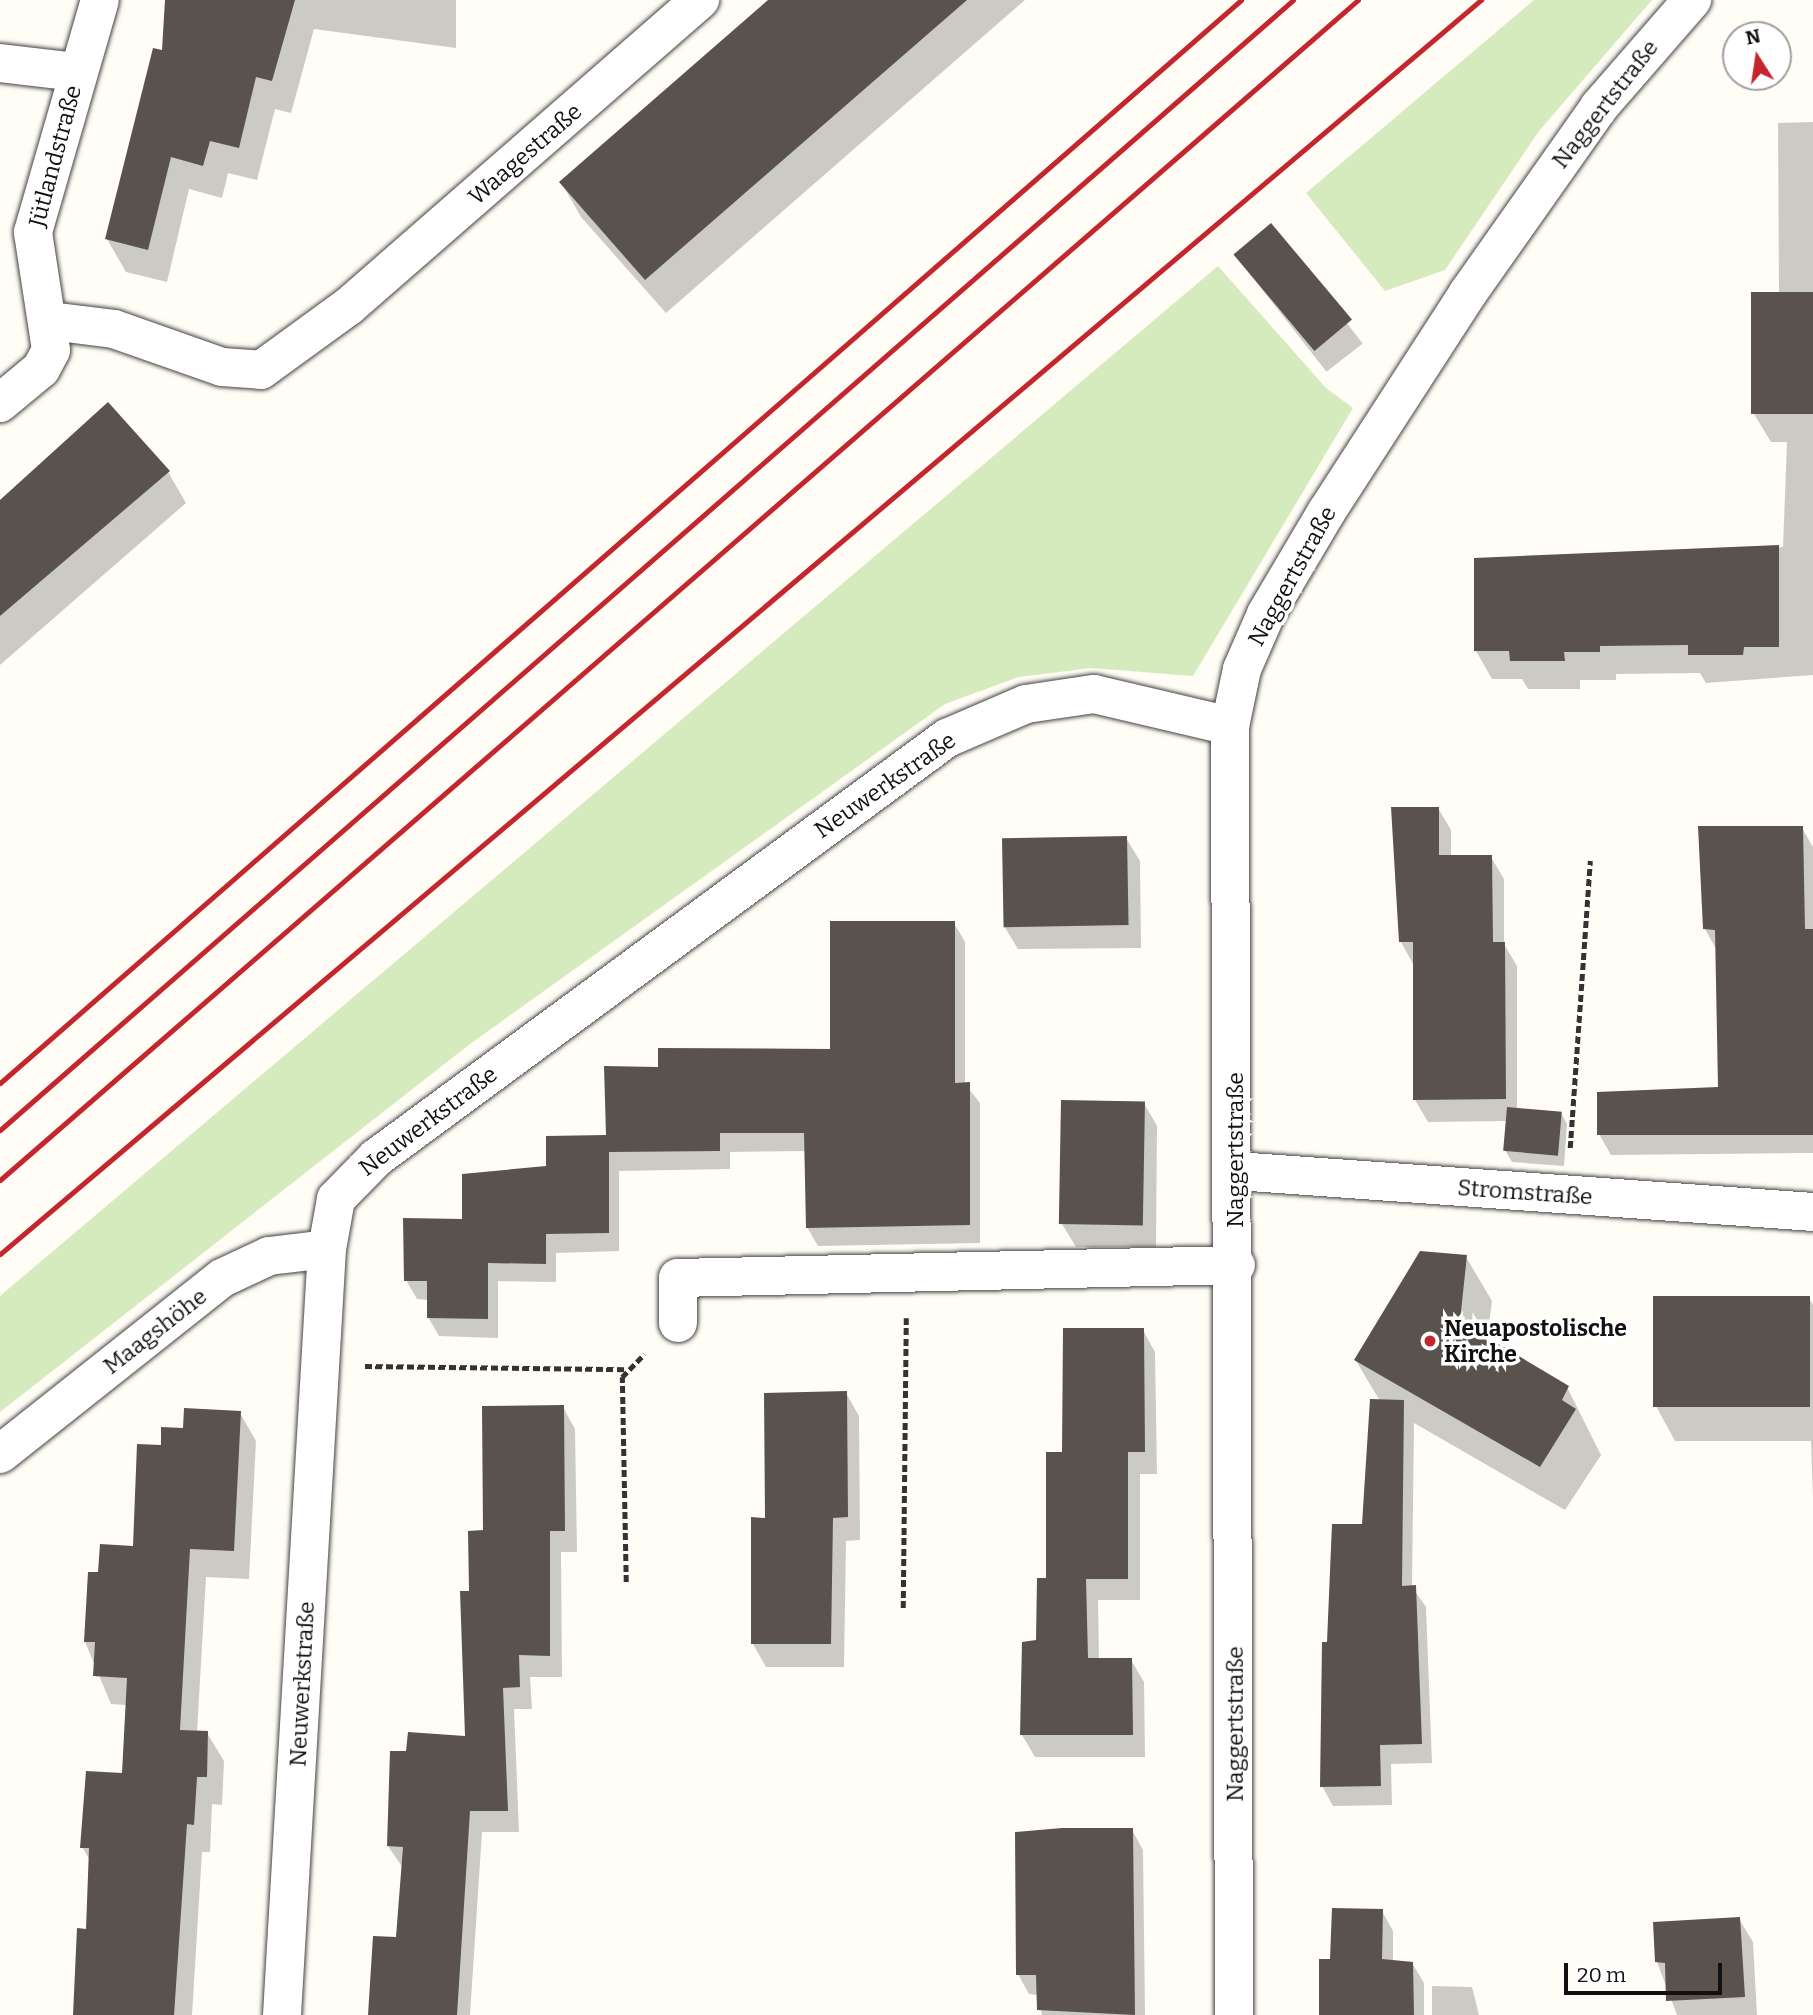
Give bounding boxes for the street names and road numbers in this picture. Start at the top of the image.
street label: Naggertstraße [1546,34,1664,174]
street label: Jütlandstraße [23,82,87,230]
street label: Waagestraße [463,97,587,211]
street label: Naggertstraße [1242,501,1342,651]
street label: Neuwerkstraße [809,726,961,844]
street label: Neuwerkstraße [354,1060,502,1182]
street label: Naggertstraße [1221,1072,1249,1228]
street label: Stromstraße [1457,1174,1593,1210]
street label: Maagshöhe [98,1282,212,1380]
street label: Neuwerkstraße [284,1601,320,1767]
street label: Naggertstraße [1221,1646,1249,1802]

